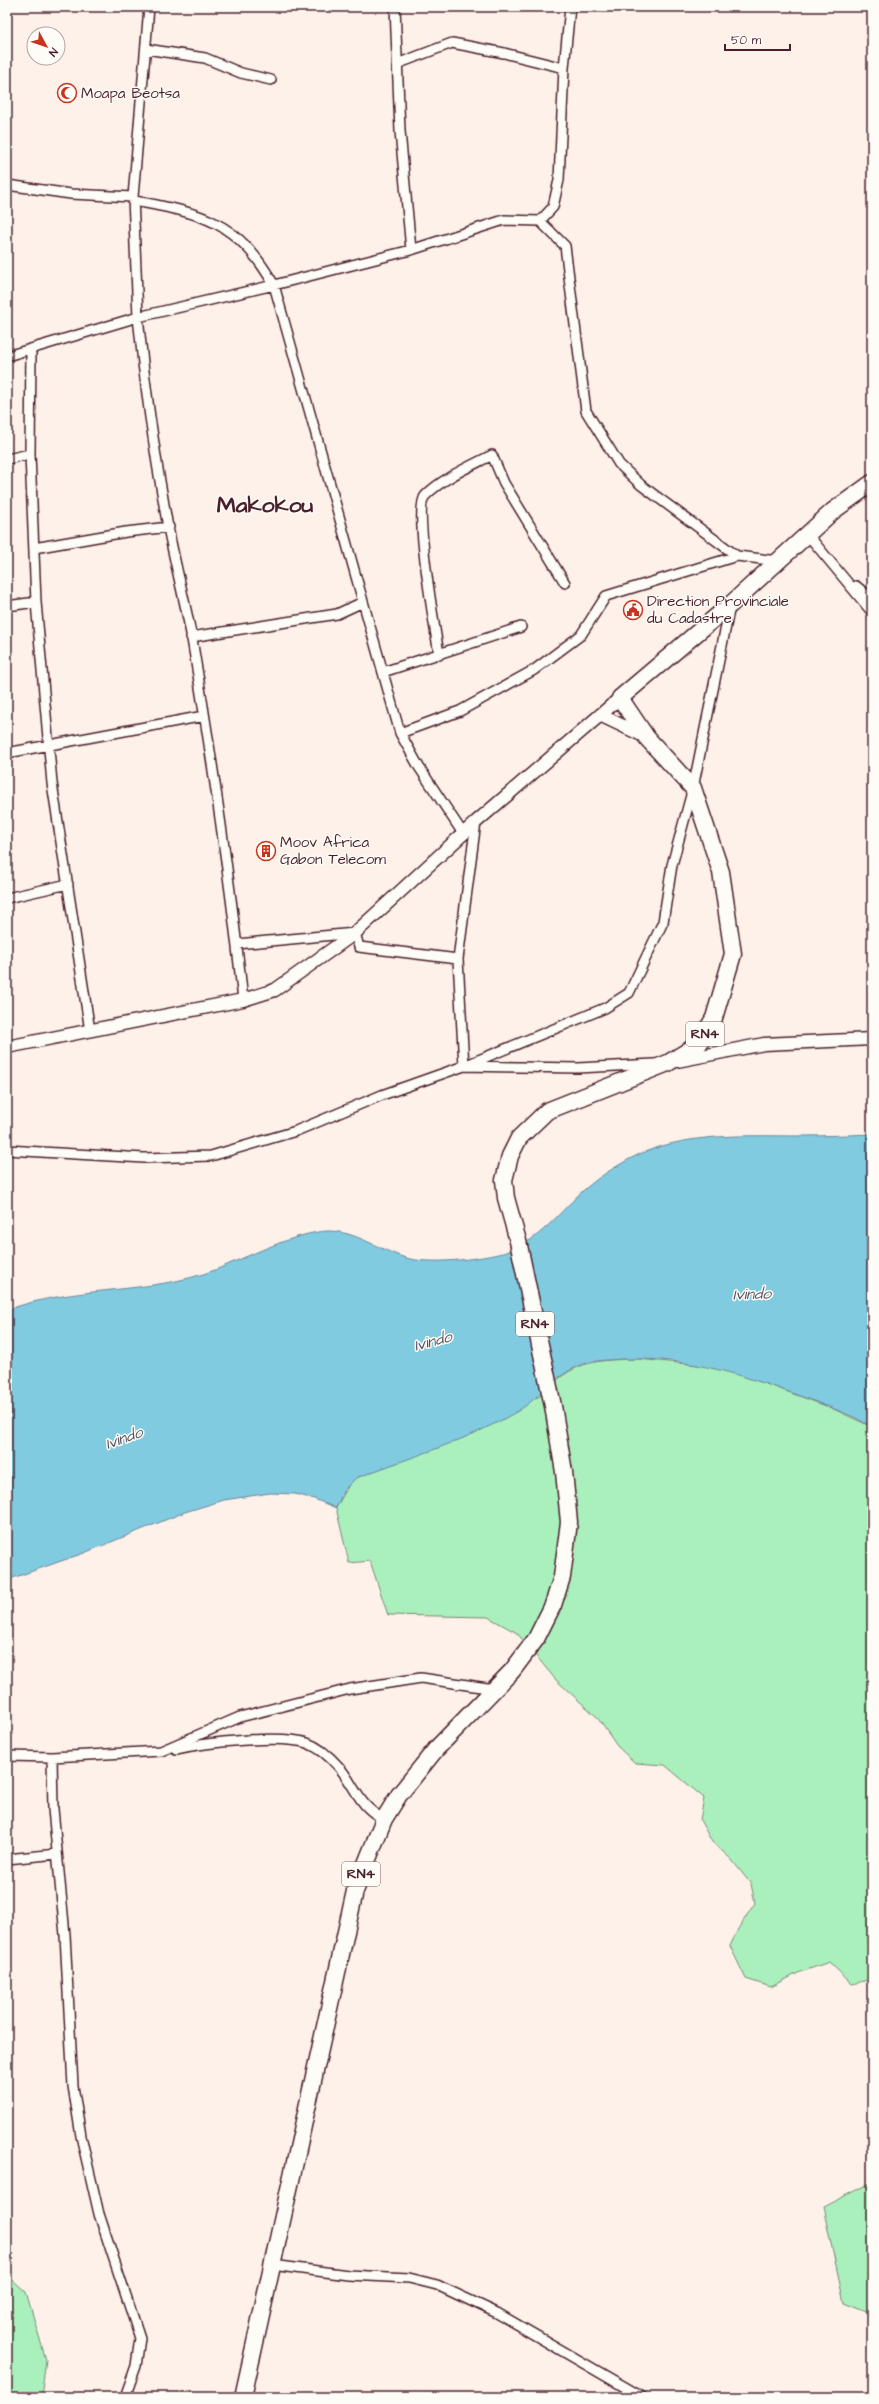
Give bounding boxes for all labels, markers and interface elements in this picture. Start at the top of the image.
north arrow [26,26,66,66]
scale bar [725,26,790,52]
text: 50 m [731,32,762,49]
text: N [45,45,61,60]
mosque icon: Moapa Beotsa [56,82,78,104]
place label: Moapa Beotsa [81,83,180,104]
district label: Makokou [217,489,314,521]
place label: Direction Provinciale du Cadastre [647,591,789,629]
public building icon: Direction Provinciale du Cadastre [622,599,644,621]
place label: Moov Africa Gabon Telecom [280,832,386,870]
building icon: Moov Africa Gabon Telecom [255,840,277,862]
road number: RN4 [686,1022,724,1046]
water label: Ivindo [732,1282,773,1306]
road number: RN4 [516,1312,554,1336]
water label: Ivindo [412,1325,455,1357]
water label: Ivindo [102,1421,147,1455]
road number: RN4 [342,1862,380,1886]

